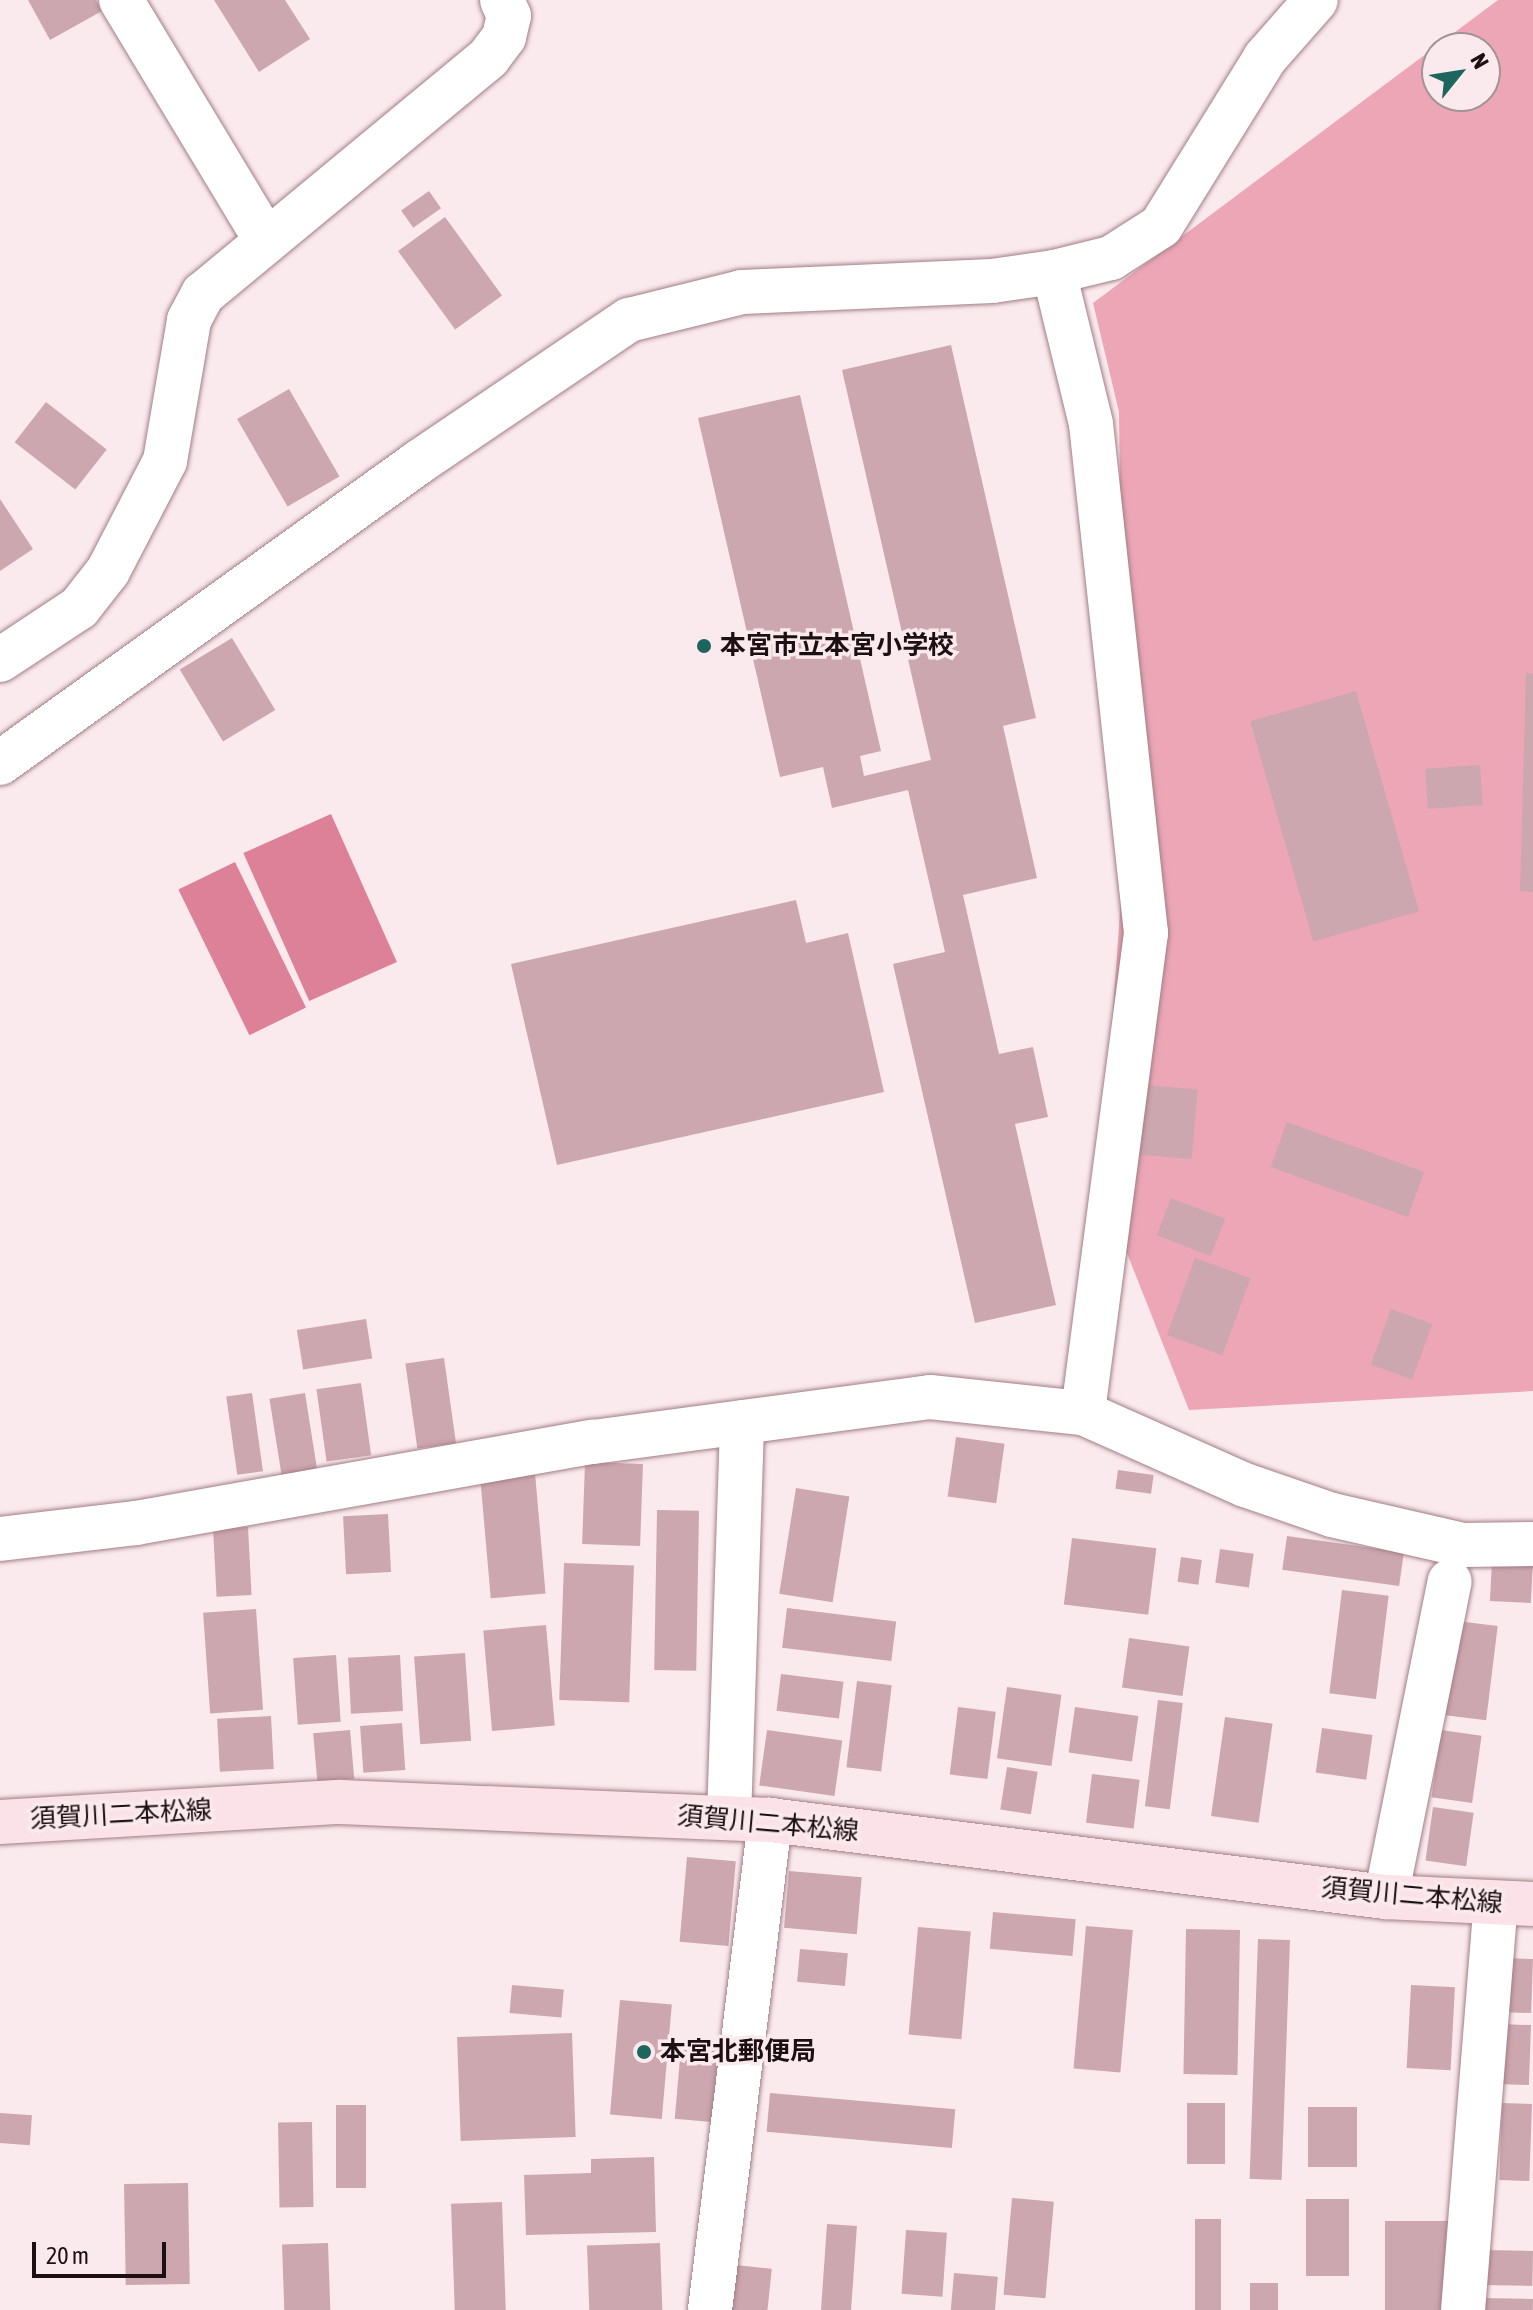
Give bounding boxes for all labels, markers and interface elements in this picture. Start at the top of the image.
north arrow [1421,32,1501,112]
text: N [1466,49,1495,73]
place label: 本宮市立本宮小学校 [720,630,954,662]
marker: 本宮市立本宮小学校 [695,637,713,655]
street label: 須賀川二本松線 [29,1795,213,1835]
street label: 須賀川二本松線 [676,1801,860,1847]
street label: 須賀川二本松線 [1320,1873,1504,1919]
place label: 本宮北郵便局 [660,2036,816,2068]
marker: 本宮北郵便局 [635,2043,653,2061]
scale bar [36,2226,170,2276]
text: 20 m [46,2242,89,2269]

